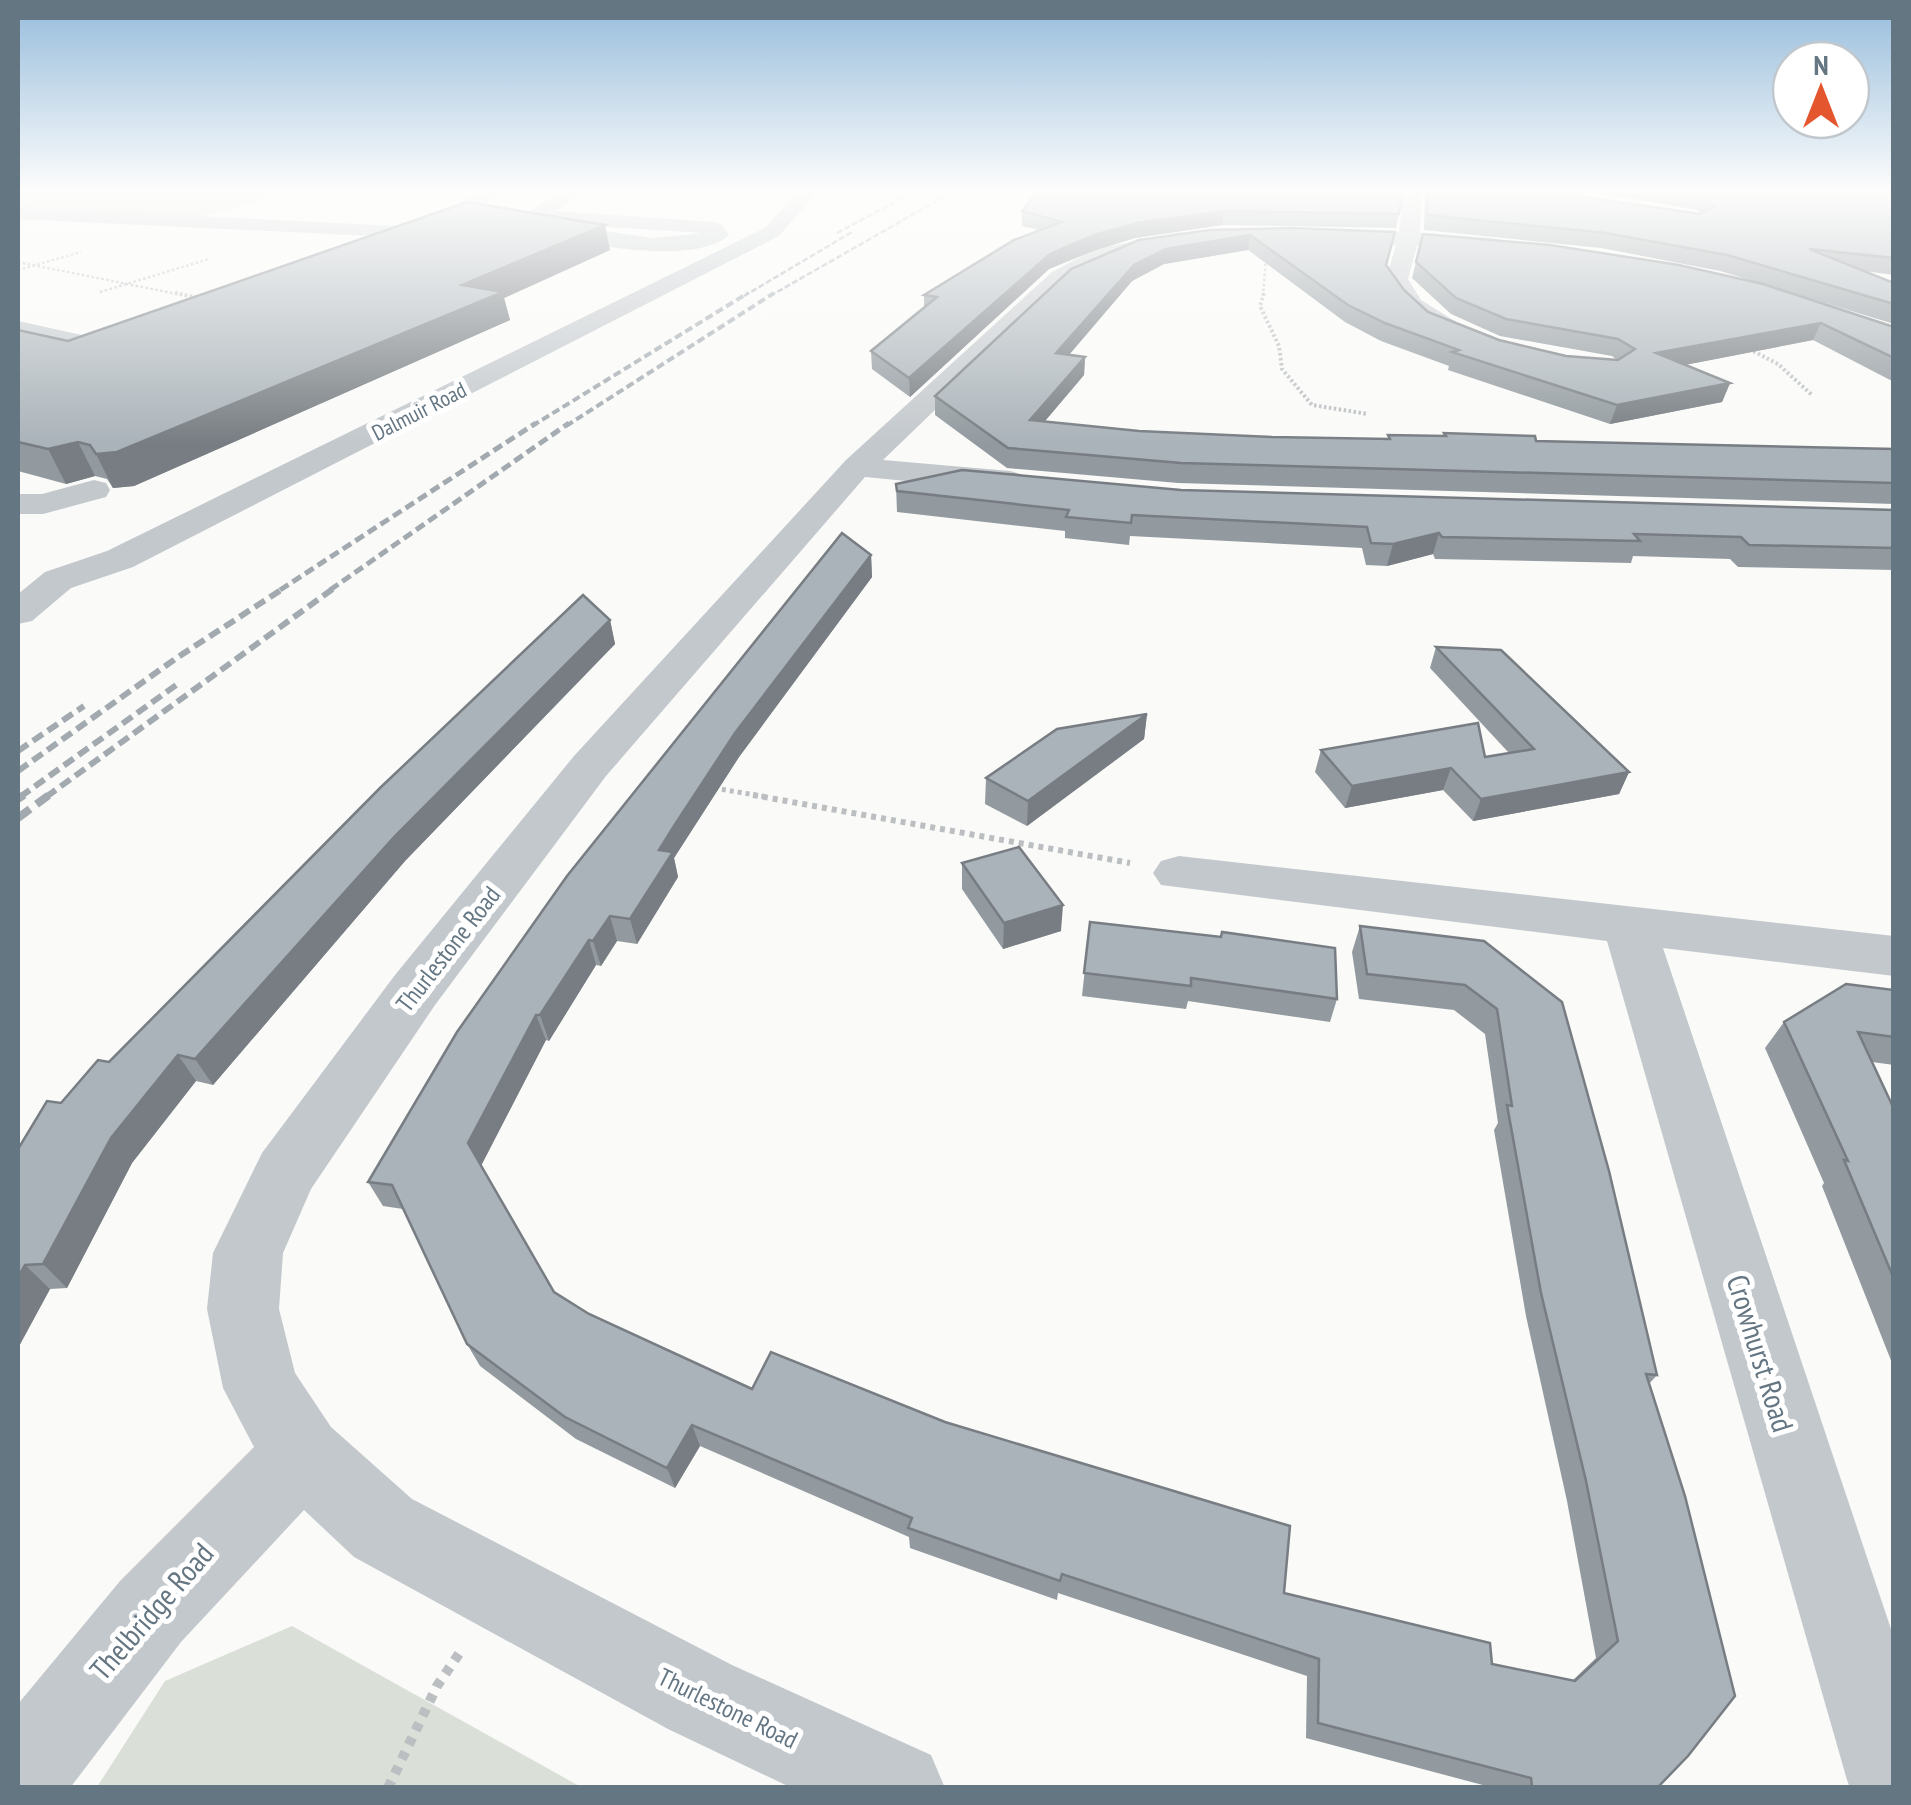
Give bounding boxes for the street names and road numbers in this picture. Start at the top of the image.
street label: Dalmuir Road [367,375,471,447]
street label: Thurlestone Road [389,880,507,1018]
street label: Crowhurst Road [1719,1270,1803,1436]
street label: Thelbridge Road [81,1534,221,1688]
street label: Thurlestone Road [653,1660,803,1756]

